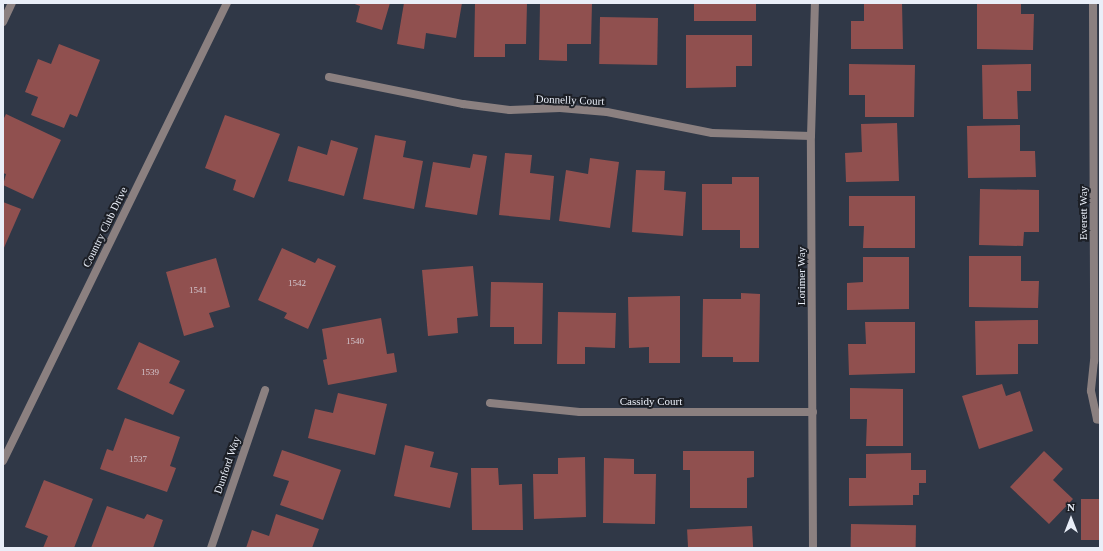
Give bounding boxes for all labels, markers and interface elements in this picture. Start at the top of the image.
street label: Donnelly Court [535,92,605,108]
street label: Country Club Drive [80,185,130,269]
street label: Everett Way [1076,186,1090,240]
street label: Lorimer Way [794,247,808,305]
house number: 1542 [288,278,306,288]
house number: 1541 [189,285,207,295]
house number: 1540 [346,336,364,346]
house number: 1539 [141,367,159,377]
street label: Cassidy Court [620,394,682,408]
street label: Dunford Way [211,435,243,495]
house number: 1537 [129,454,147,464]
north arrow [1051,499,1091,539]
text: N [1067,501,1075,513]

